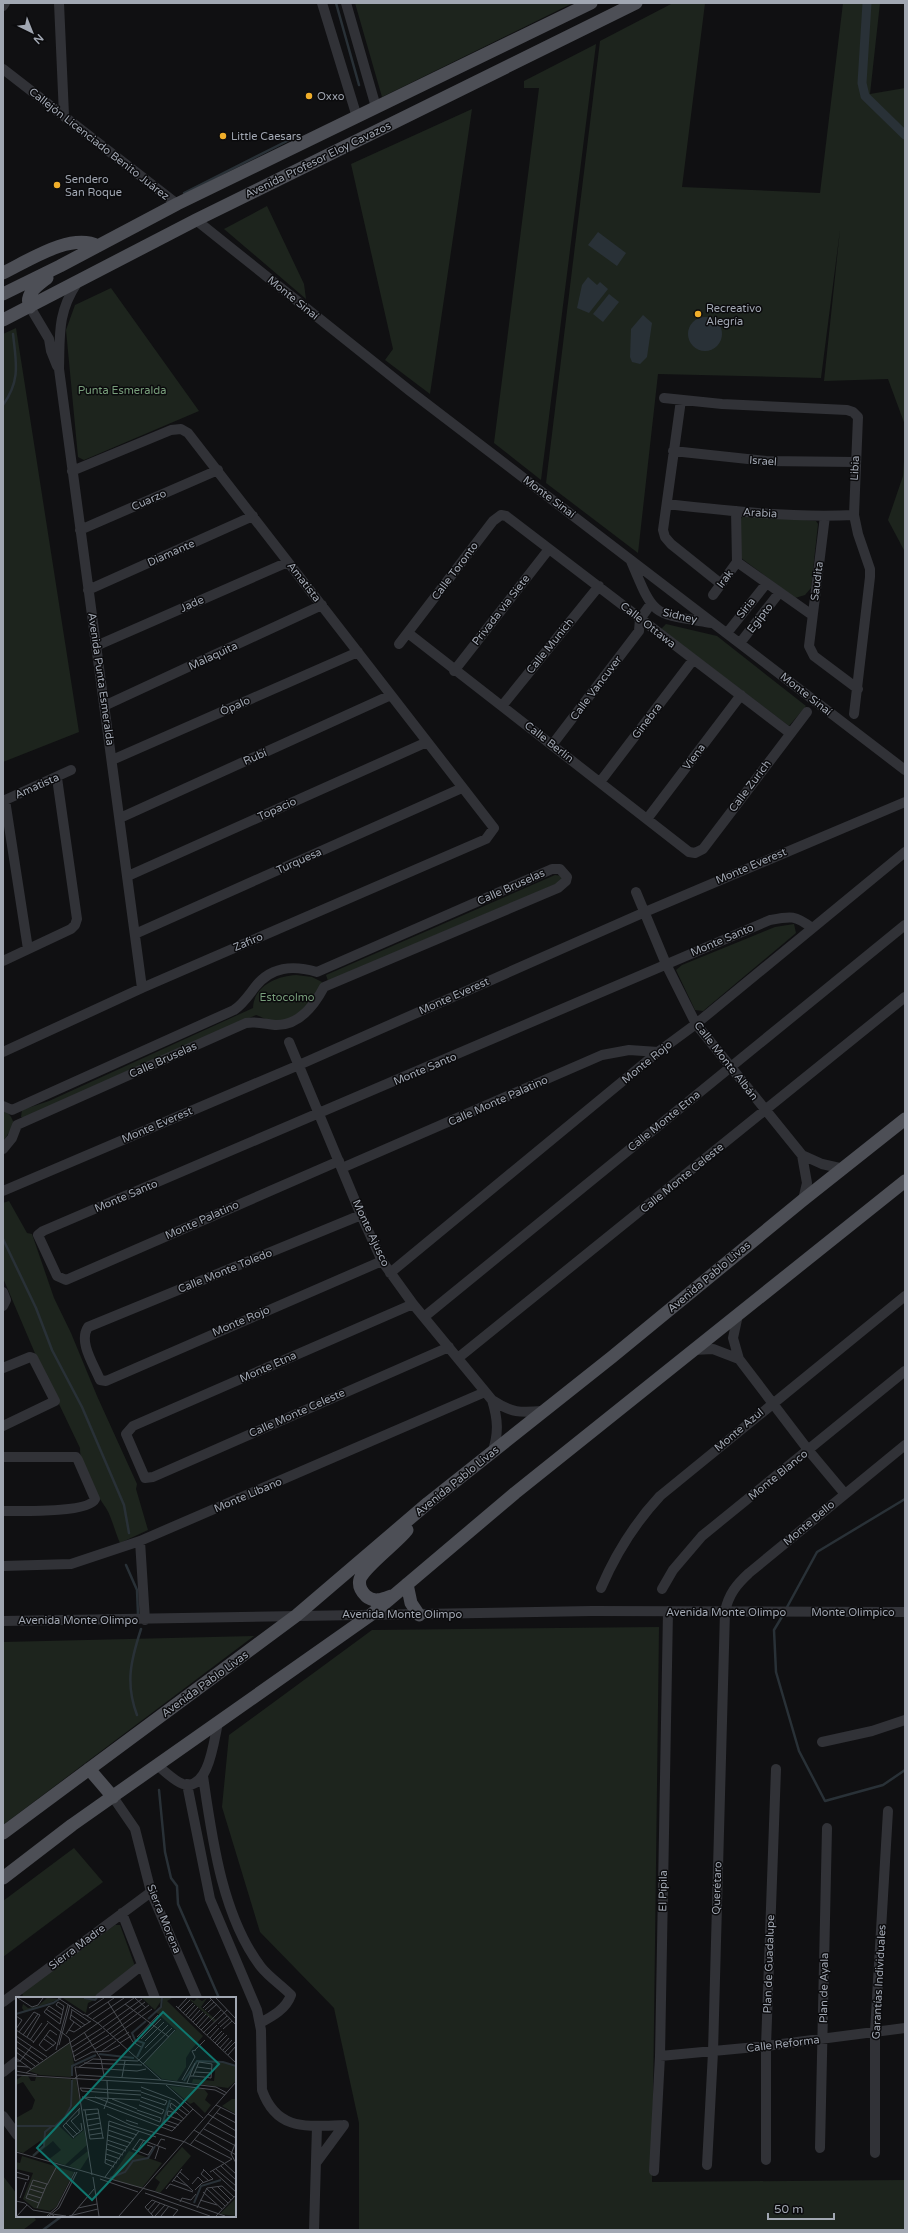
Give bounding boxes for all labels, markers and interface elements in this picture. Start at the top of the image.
north arrow [12,12,52,52]
text: N [31,31,46,47]
street label: Callejón Licenciado Benito Juárez [26,85,172,203]
place label: Oxxo [317,90,345,103]
marker: Oxxo [304,91,314,101]
street label: Avenida Profesor Eloy Cavazos [243,119,393,201]
place label: Little Caesars [231,130,301,143]
marker: Little Caesars [218,131,228,141]
place label: Sendero San Roque [65,173,122,199]
marker: Sendero San Roque [52,180,62,190]
street label: Monte Sinaí [265,273,321,323]
place label: Recreativo Alegría [706,302,762,328]
marker: Recreativo Alegría [693,309,703,319]
park label: Punta Esmeralda [78,384,166,397]
street label: Israel [749,454,777,468]
street label: Libia [848,455,862,481]
street label: Monte Sinaí [520,473,578,521]
street label: Cuarzo [130,486,169,513]
street label: Arabia [742,506,778,520]
street label: Diamante [145,537,197,569]
street label: Calle Toronto [429,539,481,603]
street label: Amatista [284,560,324,604]
street label: Saudita [808,561,826,601]
street label: Irak [714,567,736,591]
street label: Privada via Siete [469,572,533,648]
street label: Jade [178,593,206,615]
street label: Siria [734,595,758,621]
street label: Calle Ottawa [618,599,678,651]
street label: Egipto [744,600,776,636]
street label: Sidney [661,606,699,626]
street label: Avenida Punta Esmeralda [85,612,117,746]
street label: Calle Munich [524,616,576,676]
street label: Malaquita [186,639,240,673]
street label: Calle Vancuver [568,653,625,723]
street label: Monte Sinaí [778,670,835,718]
street label: Ópalo [218,693,252,718]
street label: Ginebra [629,701,665,741]
street label: Calle Berlín [522,719,576,765]
street label: Viena [680,741,708,773]
street label: Rubí [241,746,269,768]
street label: Calle Zurich [726,757,774,815]
street label: Amatista [13,771,61,801]
street label: Topacio [256,795,299,823]
street label: Turquesa [274,845,324,877]
street label: Monte Everest [714,845,788,887]
street label: Calle Bruselas [475,866,547,908]
street label: Monte Santo [688,921,756,959]
street label: Zafiro [231,930,265,954]
street label: Monte Everest [417,975,491,1017]
park label: Estocolmo [259,991,315,1004]
street label: Calle Monte Albán [691,1019,761,1103]
street label: Monte Rojo [619,1038,675,1086]
street label: Calle Bruselas [127,1039,199,1081]
street label: Monte Santo [391,1050,459,1088]
street label: Calle Monte Palatino [446,1073,550,1129]
street label: Calle Monte Etna [625,1088,703,1154]
street label: Monte Everest [120,1104,194,1146]
street label: Calle Monte Celeste [638,1140,726,1216]
street label: Monte Santo [92,1177,160,1215]
street label: Monte Ajusco [350,1197,392,1269]
street label: Monte Palatino [163,1198,241,1242]
street label: Avenida Pablo Livas [665,1239,753,1315]
street label: Calle Monte Toledo [176,1246,274,1296]
street label: Monte Rojo [210,1303,272,1339]
street label: Monte Etna [238,1349,298,1385]
street label: Calle Monte Celeste [247,1386,347,1440]
street label: Monte Azul [712,1406,766,1454]
street label: Avenida Pablo Livas [412,1443,502,1519]
street label: Monte Blanco [746,1447,811,1503]
street label: Monte Líbano [212,1475,284,1515]
street label: Monte Bello [781,1498,838,1548]
street label: Avenida Monte Olimpo [666,1606,786,1619]
street label: Monte Olimpico [811,1606,895,1619]
street label: Avenida Monte Olimpo [342,1608,462,1621]
street label: Avenida Monte Olimpo [18,1614,138,1627]
street label: Avenida Pablo Livas [159,1648,251,1720]
street label: Querétaro [710,1861,724,1915]
street label: El Pípila [656,1870,670,1912]
street label: Sierra Morena [144,1883,184,1955]
street label: Plan de Guadalupe [761,1914,777,2014]
street label: Sierra Madre [46,1922,108,1972]
street label: Garantías Individuales [870,1924,888,2040]
street label: Plan de Ayala [817,1953,831,2023]
inset map [16,1997,236,2217]
street label: Calle Reforma [746,2033,820,2055]
scale bar [768,2195,834,2221]
text: 50 m [774,2202,803,2216]

